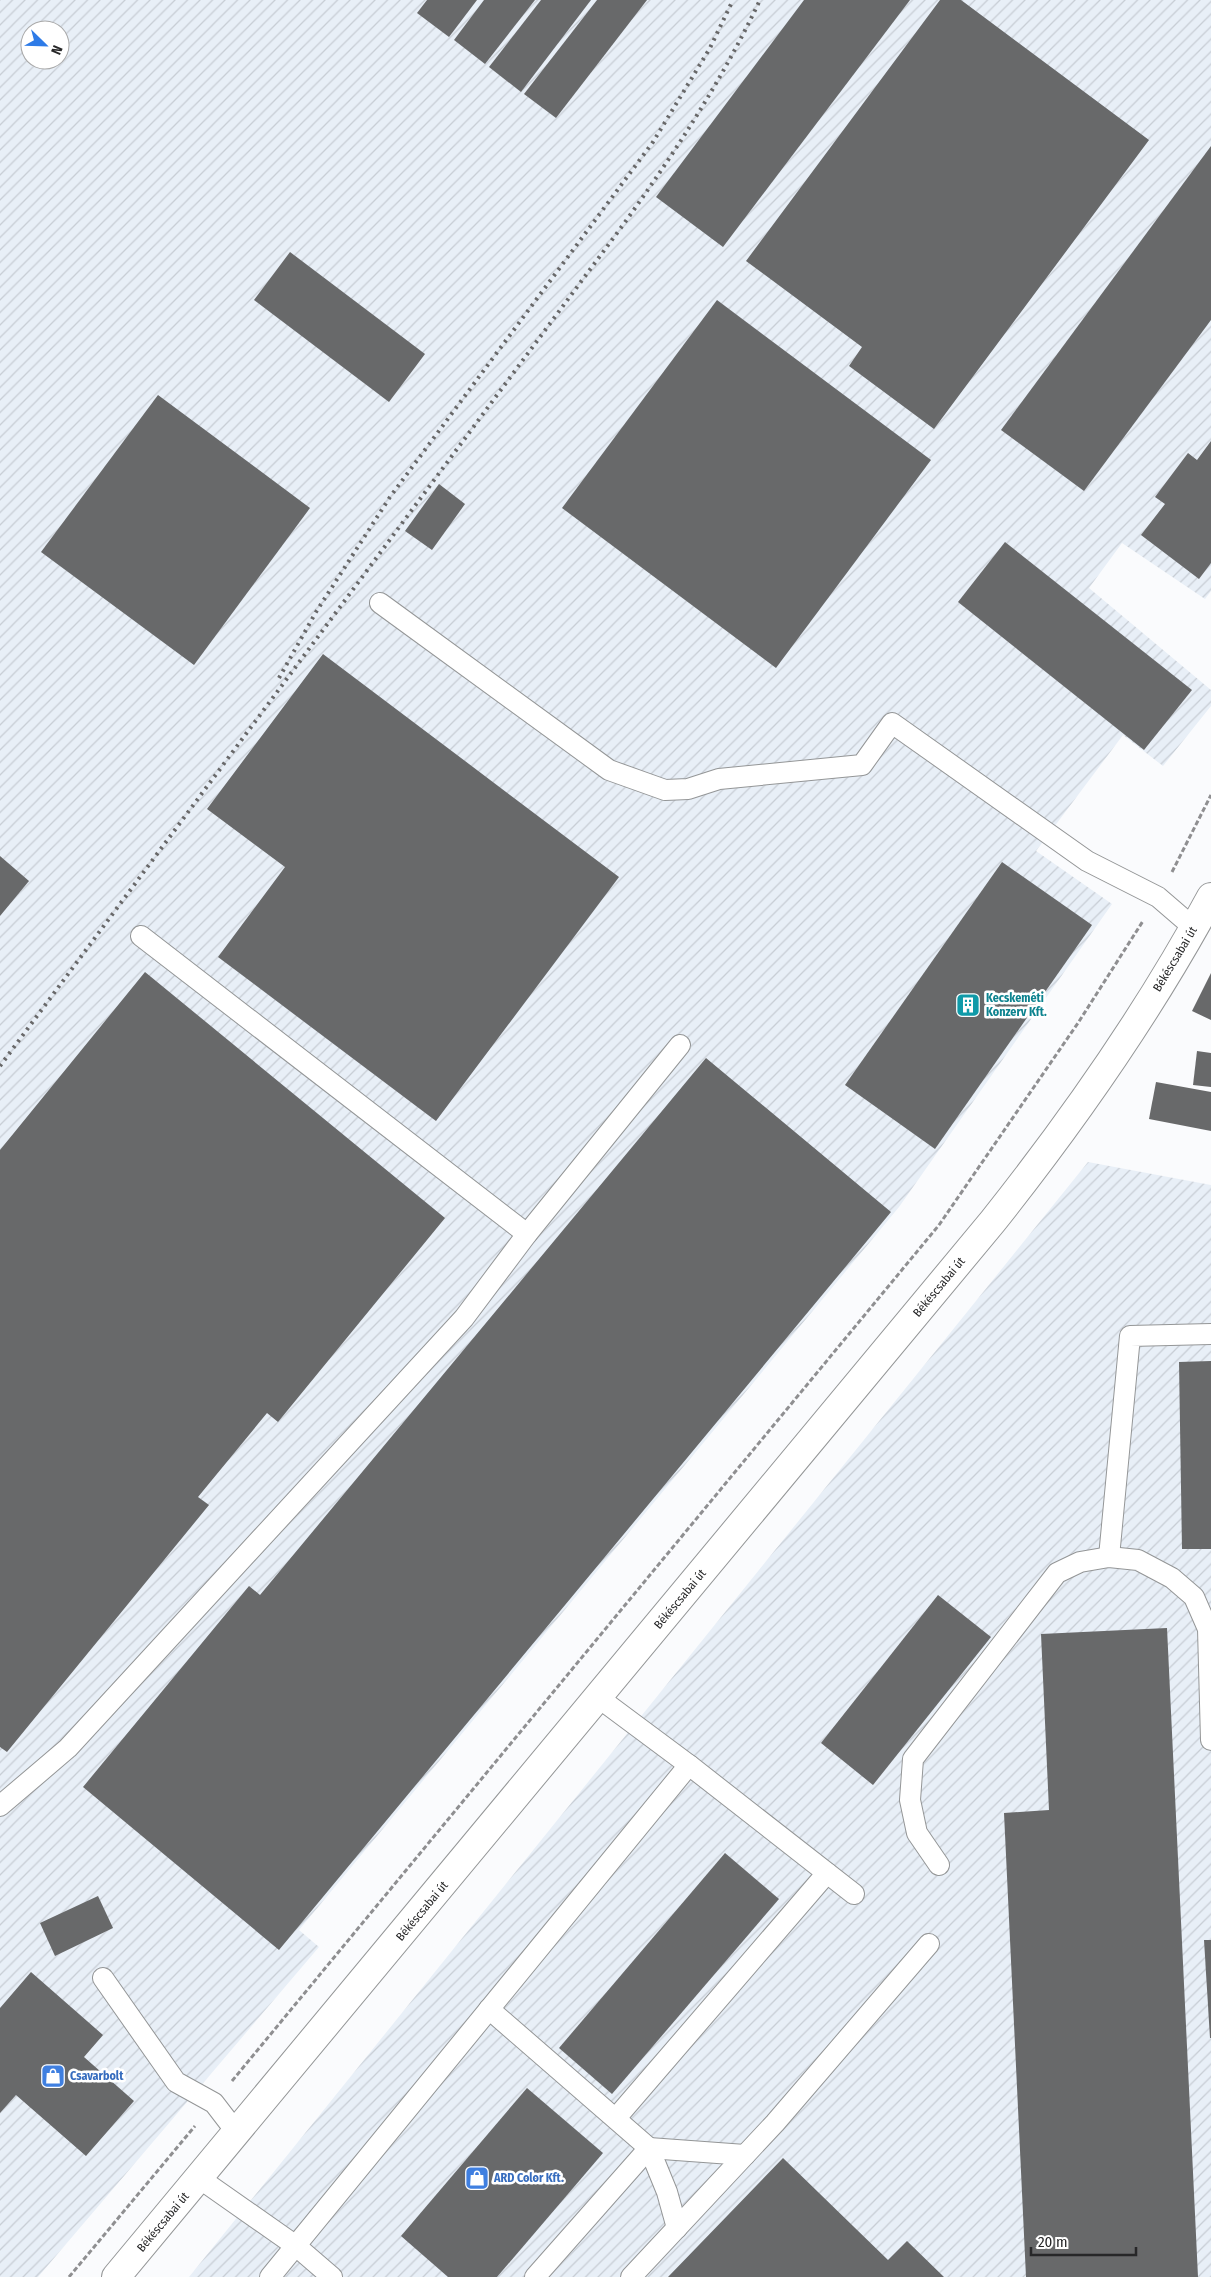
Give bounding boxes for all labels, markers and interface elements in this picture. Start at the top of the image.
north arrow [20,20,70,70]
text: N [47,43,66,57]
street label: Békéscsabai út [1150,924,1200,994]
place label: Kecskeméti Konzerv Kft. [986,991,1047,1019]
building icon: Kecskeméti Konzerv Kft. [955,992,981,1018]
street label: Békéscsabai út [910,1254,968,1320]
street label: Békéscsabai út [651,1566,709,1632]
street label: Békéscsabai út [393,1878,451,1944]
shop icon: Csavarbolt [40,2063,66,2089]
place label: Csavarbolt [70,2069,124,2083]
shop icon: ARD Color Kft. [464,2165,490,2191]
place label: ARD Color Kft. [493,2171,564,2185]
street label: Békéscsabai út [134,2189,192,2255]
scale bar [1031,2224,1136,2256]
text: 20 m [1038,2233,1068,2251]

